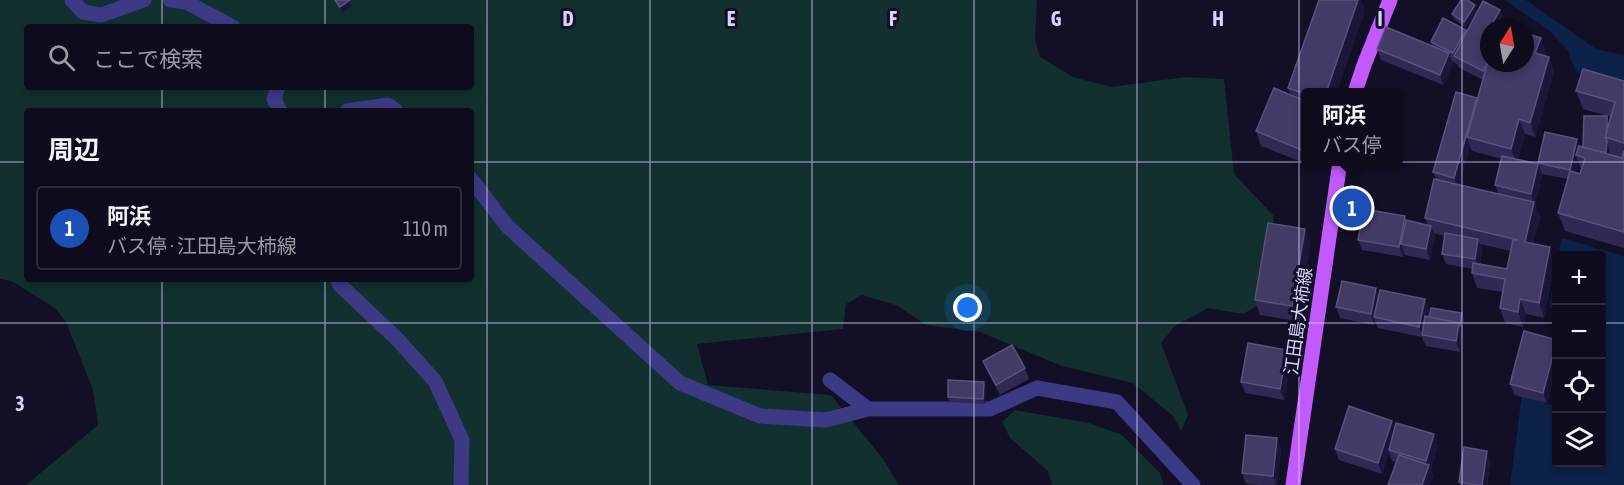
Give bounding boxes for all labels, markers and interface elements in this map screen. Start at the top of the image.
text: D [562,7,574,30]
text: E [727,7,736,30]
text: F [889,7,897,30]
text: G [1051,7,1062,30]
text: H [1212,7,1224,30]
text: I [1377,7,1383,30]
north arrow [1480,18,1534,72]
search box [24,24,474,90]
icon: search [45,41,78,74]
text: ここで検索 [93,46,203,72]
popup [1301,88,1403,166]
text: 阿浜 [1322,102,1366,128]
text: バス停 [1322,133,1382,156]
text: 周辺 [48,135,100,165]
pin: 1 [1332,186,1372,230]
text: 阿浜 [107,203,151,229]
text: 1 [65,217,74,240]
text: 110 m [403,217,448,240]
text: バス停 · 江田島大柿線 [107,234,297,257]
map controls [1552,251,1606,467]
button: + [1552,251,1606,305]
street label: 江田島大柿線 [1280,266,1316,376]
your location [953,293,982,322]
button: − [1552,305,1606,359]
button: locate [1552,359,1606,413]
text: 3 [15,392,25,415]
button: layers [1552,413,1606,467]

